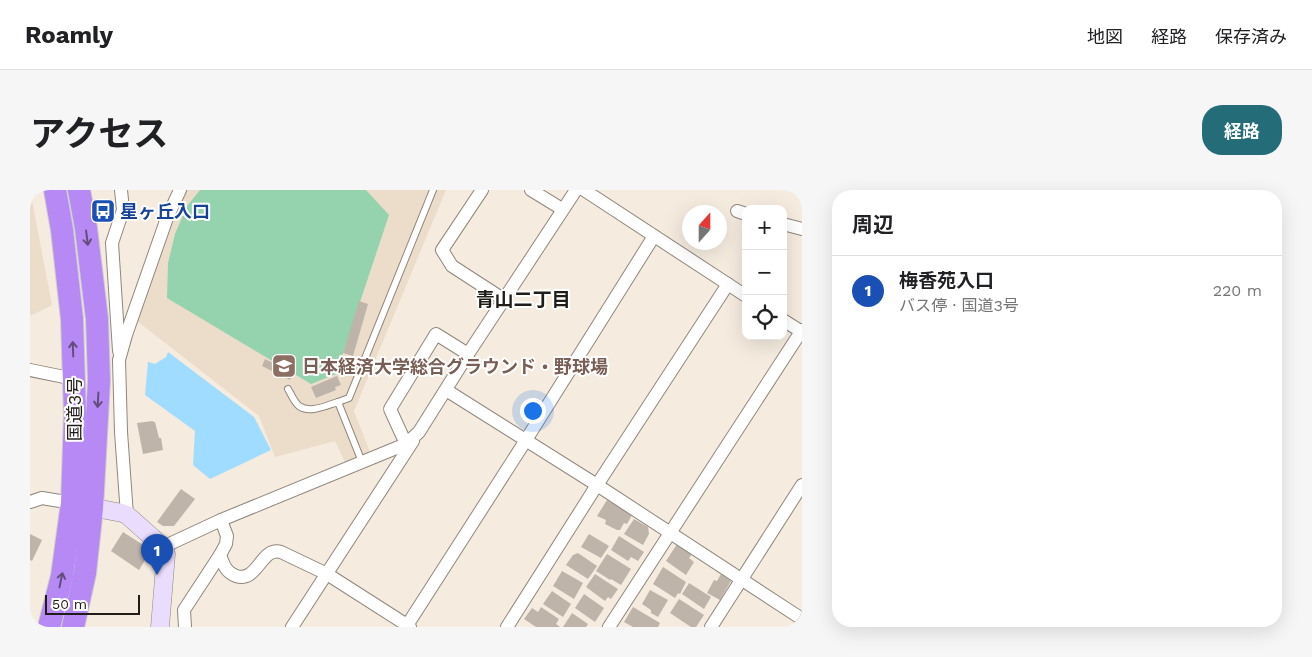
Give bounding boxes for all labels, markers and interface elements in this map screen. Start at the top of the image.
text: Roamly [25,21,113,49]
text: 地図 [1087,26,1123,47]
text: 経路 [1151,26,1187,47]
text: 保存済み [1215,26,1287,47]
button: 経路 [1202,105,1282,155]
text: アクセス [30,113,168,155]
bus stop icon: 星ヶ丘入口 [90,198,116,224]
place label: 星ヶ丘入口 [120,201,210,222]
north arrow [682,205,727,250]
map controls [742,205,787,340]
button: + [742,205,787,250]
text: 周辺 [852,212,894,237]
one-way arrow [82,230,92,246]
button: − [742,250,787,295]
text: 梅香苑入口 [899,269,994,292]
text: 1 [865,281,871,300]
text: 220 m [1213,281,1262,300]
district label: 青山二丁目 [475,288,571,311]
button: locate [742,295,787,340]
text: バス停 · 国道3号 [899,296,1019,315]
one-way arrow [68,342,78,358]
school or university icon: 日本経済大学総合グラウンド・野球場 [271,353,297,379]
place label: 日本経済大学総合グラウンド・野球場 [302,356,608,377]
street label: 国道3号 [64,377,85,441]
one-way arrow [93,391,102,407]
your location [520,398,546,424]
pin: 1 [141,534,173,575]
one-way arrow [56,572,66,588]
scale bar [45,592,140,615]
text: 50 m [52,596,87,612]

